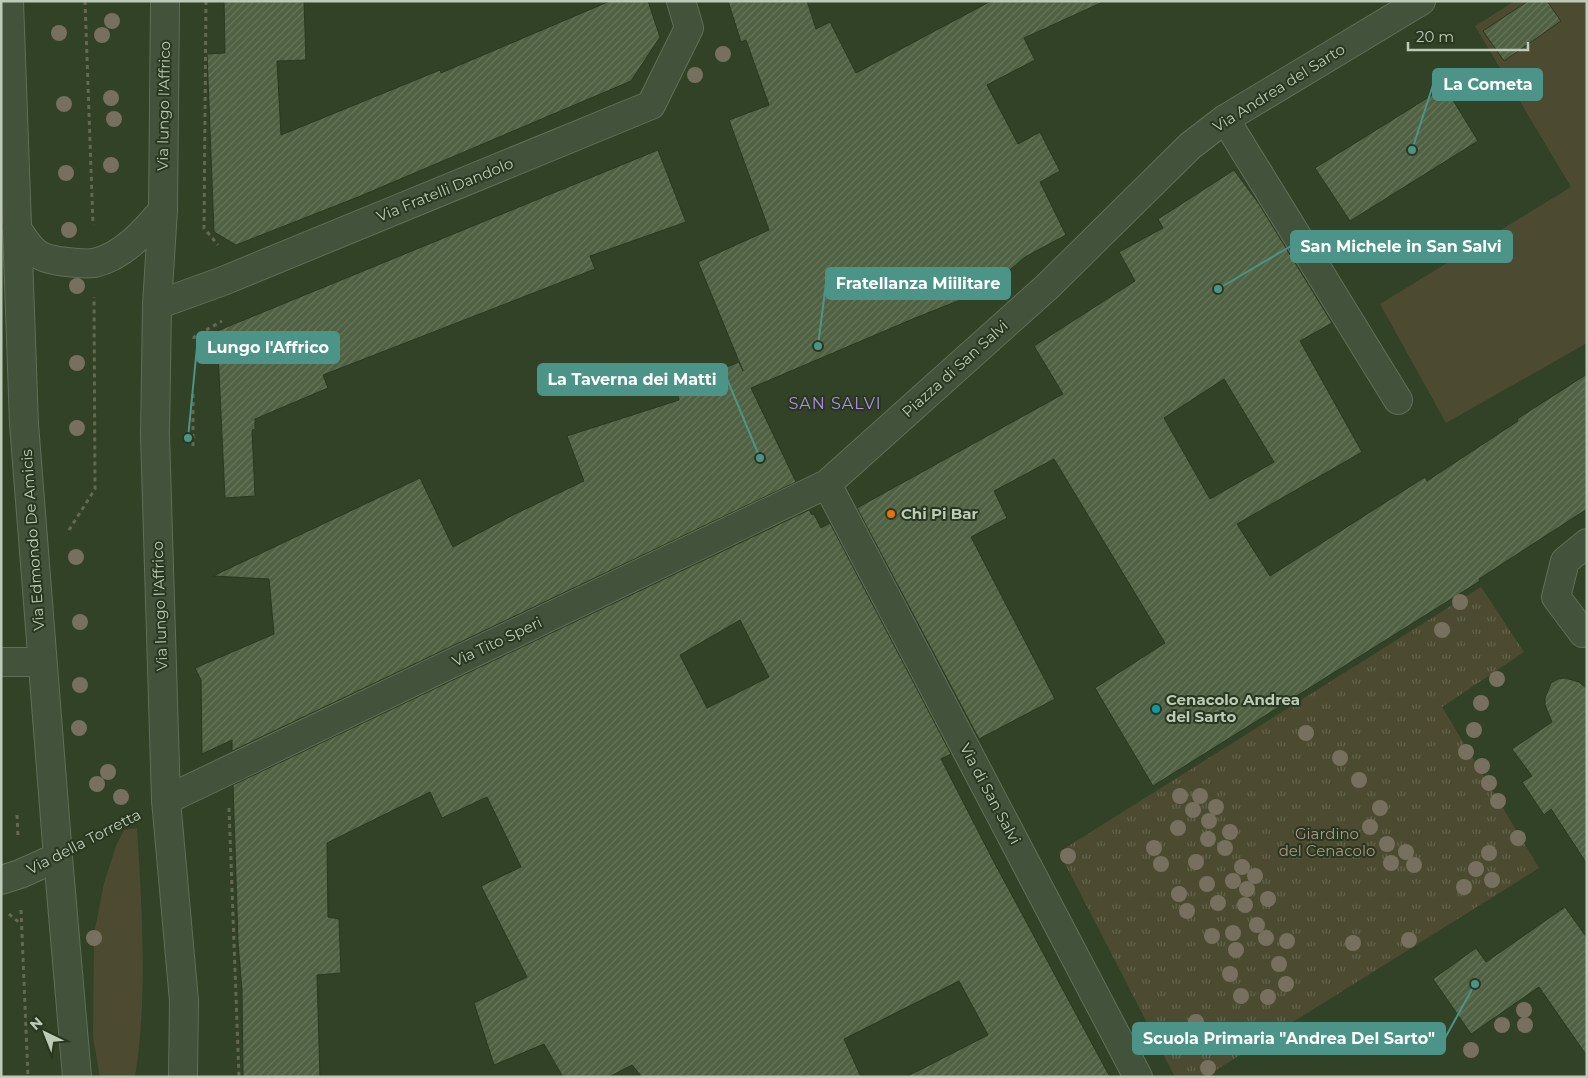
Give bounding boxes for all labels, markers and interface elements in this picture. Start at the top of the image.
scale bar [1408,20,1528,52]
text: 20 m [1416,27,1454,46]
street label: Via Andrea del Sarto [1209,39,1348,136]
street label: Via lungo l'Affrico [153,41,174,171]
callout: La Cometa [1433,69,1542,100]
text: La Cometa [1443,75,1533,94]
street label: Via Fratelli Dandolo [374,153,516,226]
callout: San Michele in San Salvi [1291,231,1512,262]
text: San Michele in San Salvi [1300,237,1502,256]
callout: Fratellanza Miilitare [826,268,1010,299]
text: Fratellanza Miilitare [836,274,1000,293]
street label: Piazza di San Salvi [898,316,1012,421]
callout: Lungo l'Affrico [197,332,339,363]
text: Lungo l'Affrico [207,338,329,357]
callout: La Taverna dei Matti [538,364,727,395]
text: La Taverna dei Matti [547,370,717,389]
district label: SAN SALVI [788,394,882,413]
street label: Via Edmondo De Amicis [17,449,48,631]
place label: Chi Pi Bar [901,504,978,523]
marker: Chi Pi Bar [885,508,897,520]
street label: Via lungo l'Affrico [148,541,171,671]
street label: Via Tito Speri [449,612,545,671]
place label: Cenacolo Andrea del Sarto [1166,690,1300,726]
marker: Cenacolo Andrea del Sarto [1150,703,1162,715]
street label: Via di San Salvi [956,740,1025,847]
street label: Via della Torretta [24,805,144,879]
park label: Giardino del Cenacolo [1279,824,1375,860]
north arrow [20,1008,70,1058]
text: N [26,1013,46,1034]
callout: Scuola Primaria "Andrea Del Sarto" [1133,1023,1445,1054]
text: Scuola Primaria "Andrea Del Sarto" [1143,1029,1435,1048]

